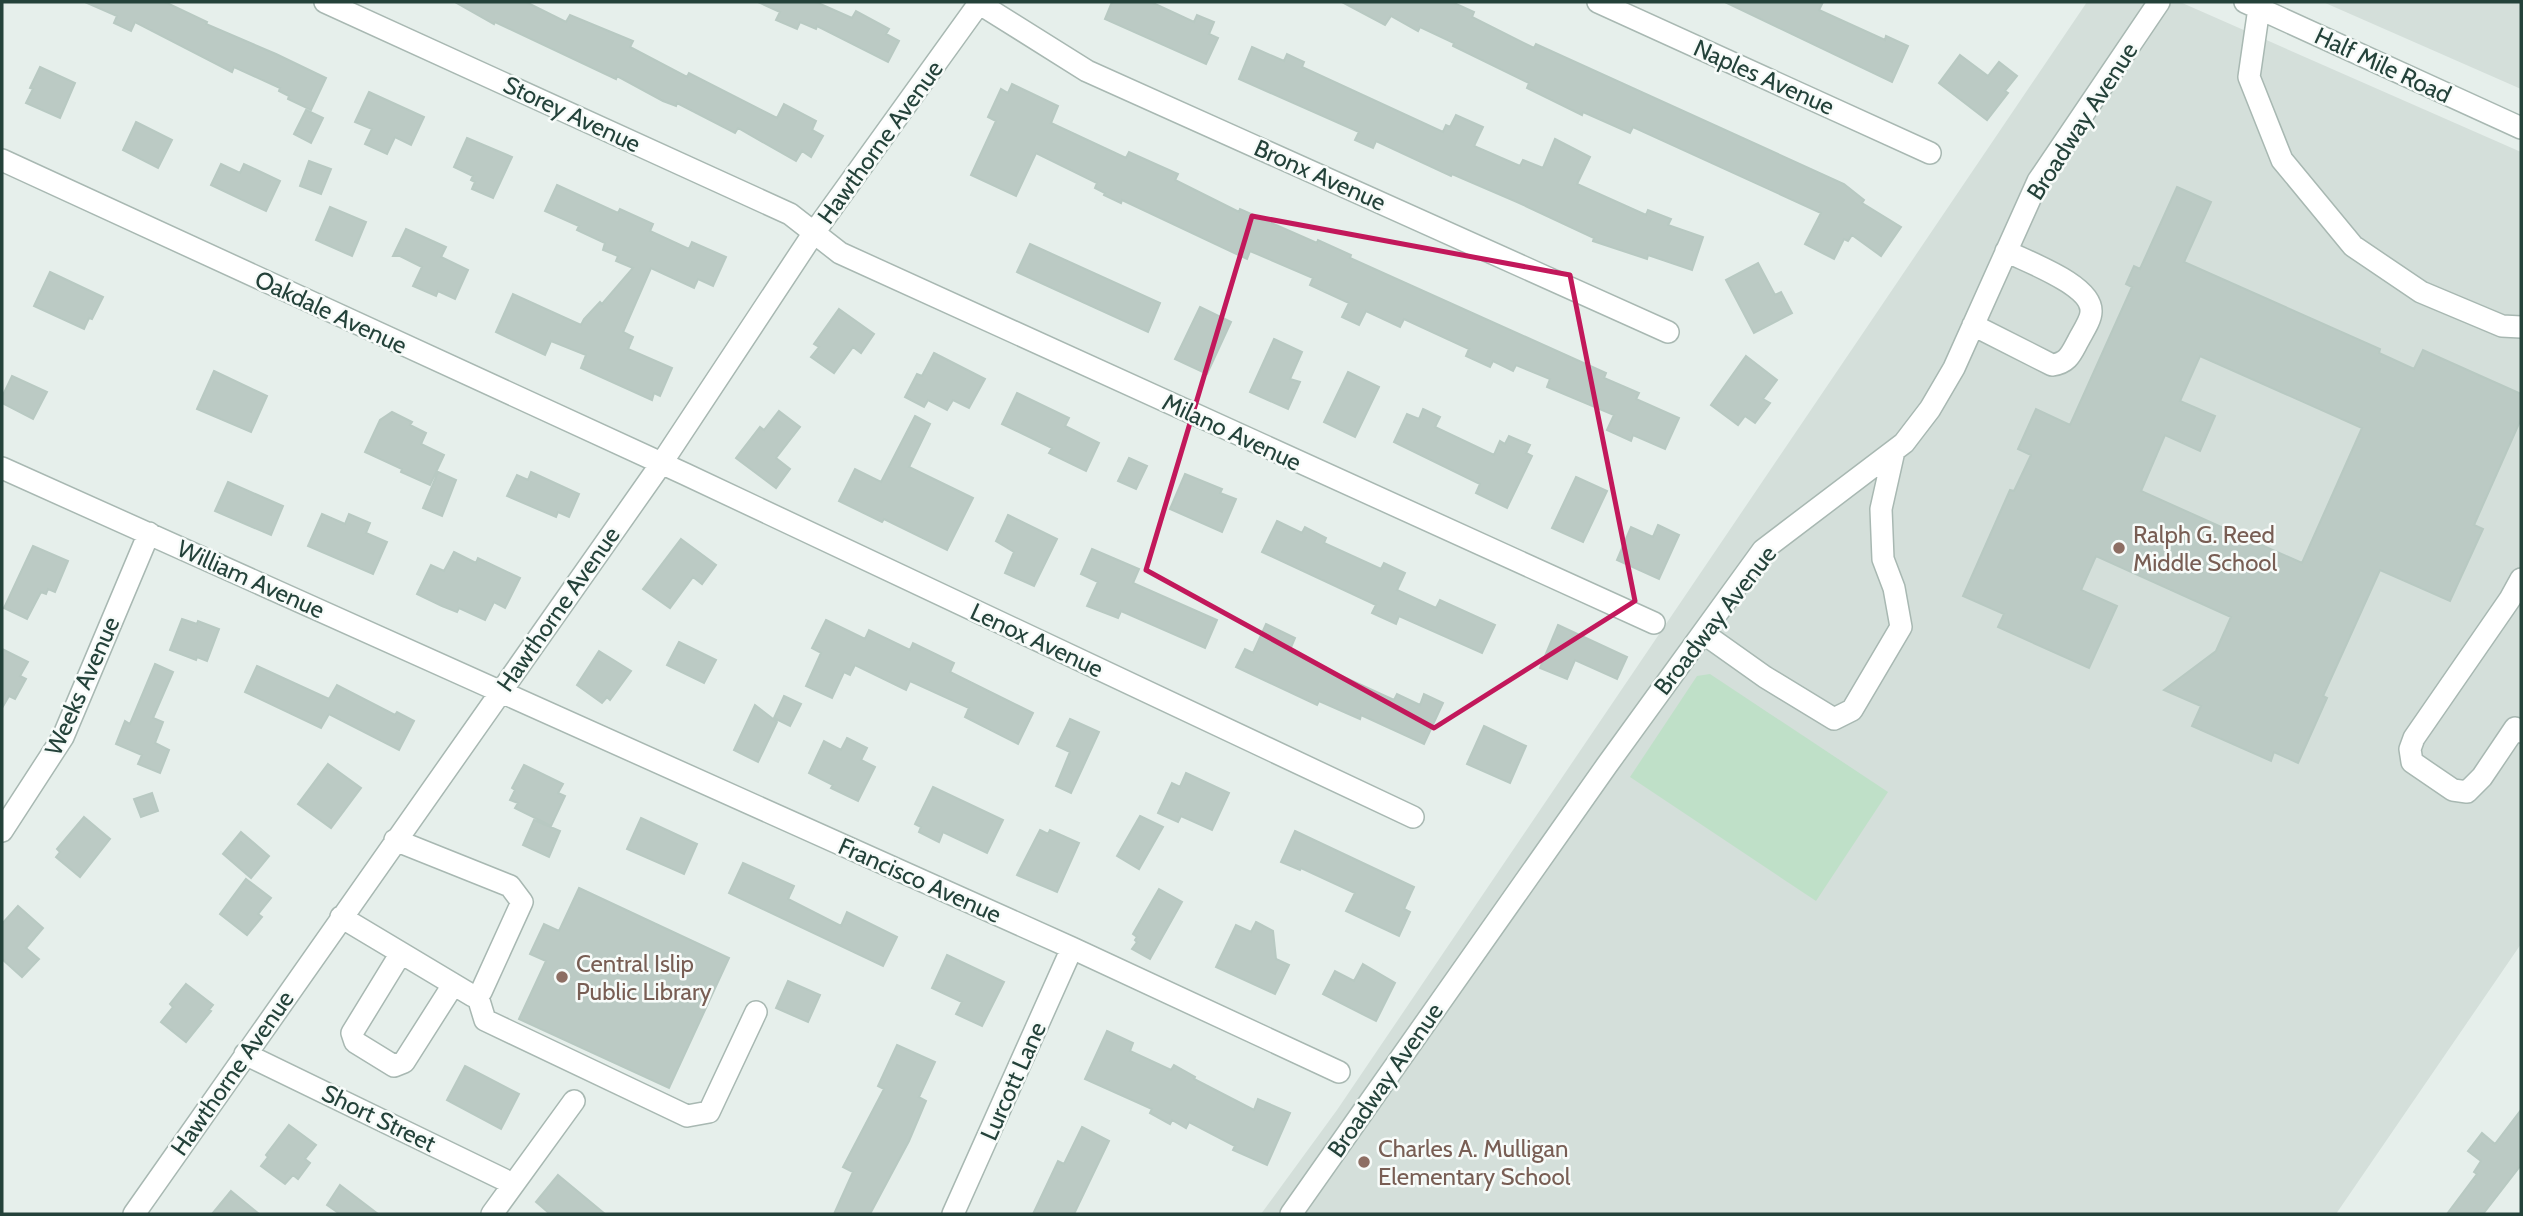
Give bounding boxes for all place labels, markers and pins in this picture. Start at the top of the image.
place label: Ralph G. Reed Middle School [2133,520,2278,577]
marker: Ralph G. Reed Middle School [2111,540,2127,556]
place label: Central Islip Public Library [576,949,712,1006]
marker: Central Islip Public Library [554,969,570,985]
place label: Charles A. Mulligan Elementary School [1378,1134,1571,1191]
marker: Charles A. Mulligan Elementary School [1356,1154,1372,1170]

